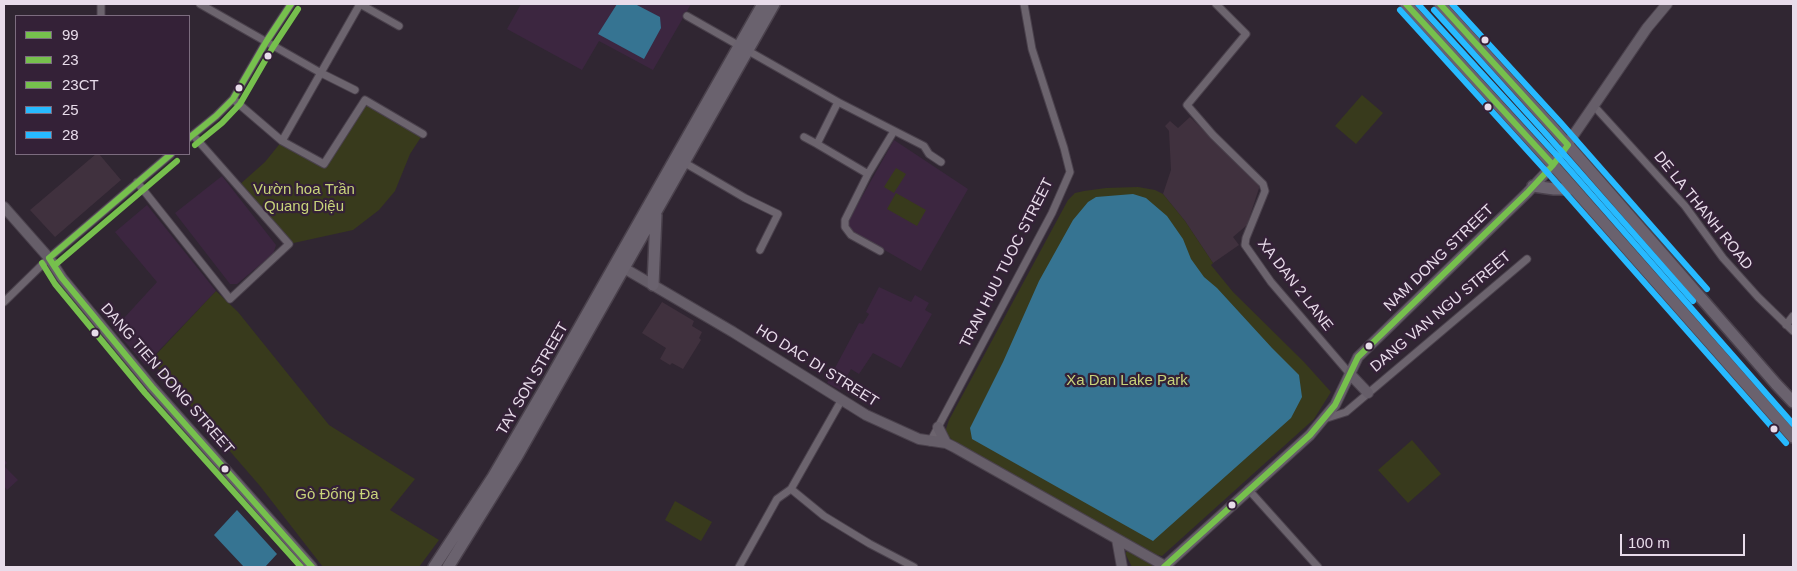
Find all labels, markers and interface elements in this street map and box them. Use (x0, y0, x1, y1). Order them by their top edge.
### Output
legend (15, 15, 190, 155)
text: 99 (62, 26, 79, 43)
unlabelled marker (1480, 35, 1490, 45)
text: 23 (62, 51, 79, 68)
unlabelled marker (263, 51, 273, 61)
text: 23CT (62, 76, 99, 93)
unlabelled marker (234, 83, 244, 93)
text: 25 (62, 101, 79, 118)
unlabelled marker (1483, 102, 1493, 112)
text: 28 (62, 126, 79, 143)
street label: DE LA THANH ROAD (1650, 148, 1756, 274)
street label: TRAN HUU TUOC STREET (956, 175, 1058, 351)
park label: Vườn hoa Trần Quang Diệu (253, 181, 355, 216)
street label: NAM DONG STREET (1380, 201, 1498, 315)
street label: XA DAN 2 LANE (1254, 235, 1336, 335)
street label: DANG VAN NGU STREET (1367, 248, 1515, 376)
street label: DANG TIEN DONG STREET (97, 300, 237, 458)
street label: TAY SON STREET (493, 320, 573, 438)
street label: HO DAC DI STREET (753, 321, 881, 411)
unlabelled marker (90, 328, 100, 338)
unlabelled marker (1364, 341, 1374, 351)
park label: Xa Dan Lake Park (1066, 372, 1188, 390)
unlabelled marker (1769, 424, 1779, 434)
unlabelled marker (220, 464, 230, 474)
park label: Gò Đống Đa (295, 486, 379, 504)
unlabelled marker (1227, 500, 1237, 510)
scale bar (1622, 524, 1747, 556)
text: 100 m (1628, 534, 1670, 551)

